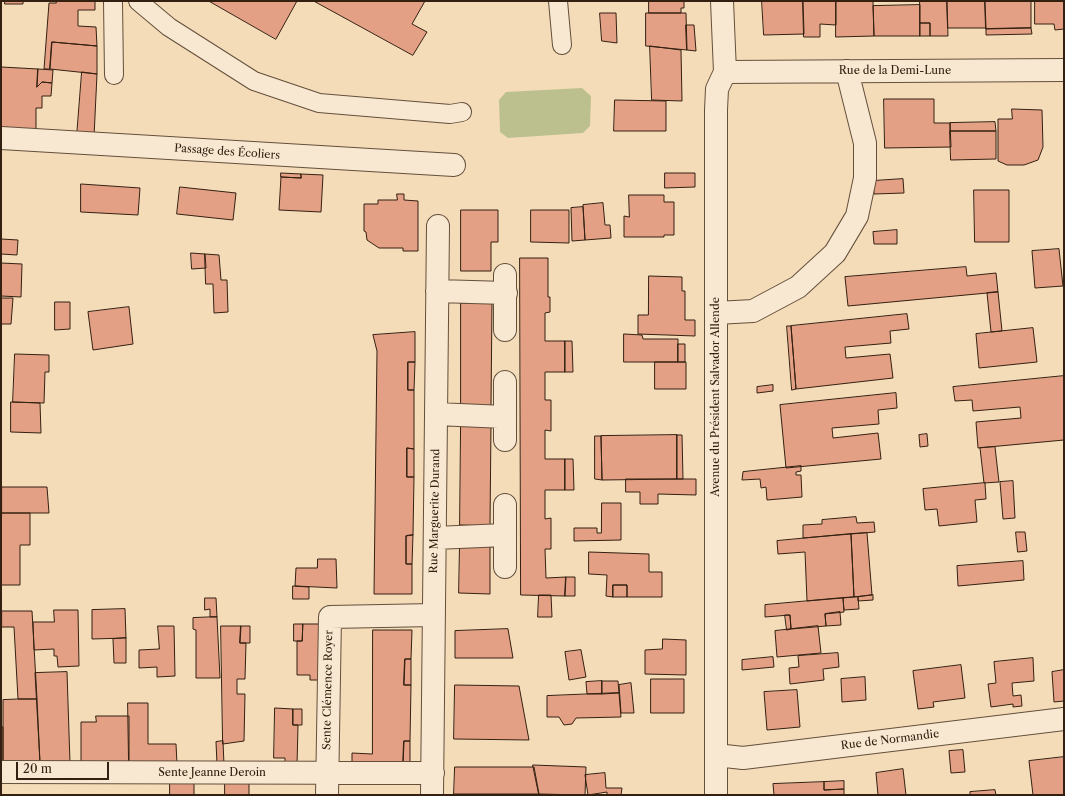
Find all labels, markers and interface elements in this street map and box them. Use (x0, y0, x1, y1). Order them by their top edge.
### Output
street label: Rue de la Demi-Lune (839, 64, 951, 78)
street label: Passage des Écoliers (174, 142, 280, 162)
street label: Avenue du Président Salvador Allende (709, 297, 723, 497)
street label: Rue Marguerite Durand (427, 449, 443, 573)
street label: Sente Clémence Royer (320, 630, 336, 750)
street label: Rue de Normandie (840, 727, 940, 753)
scale bar (18, 754, 111, 780)
text: 20 m (23, 761, 52, 776)
street label: Sente Jeanne Deroin (158, 766, 266, 780)

